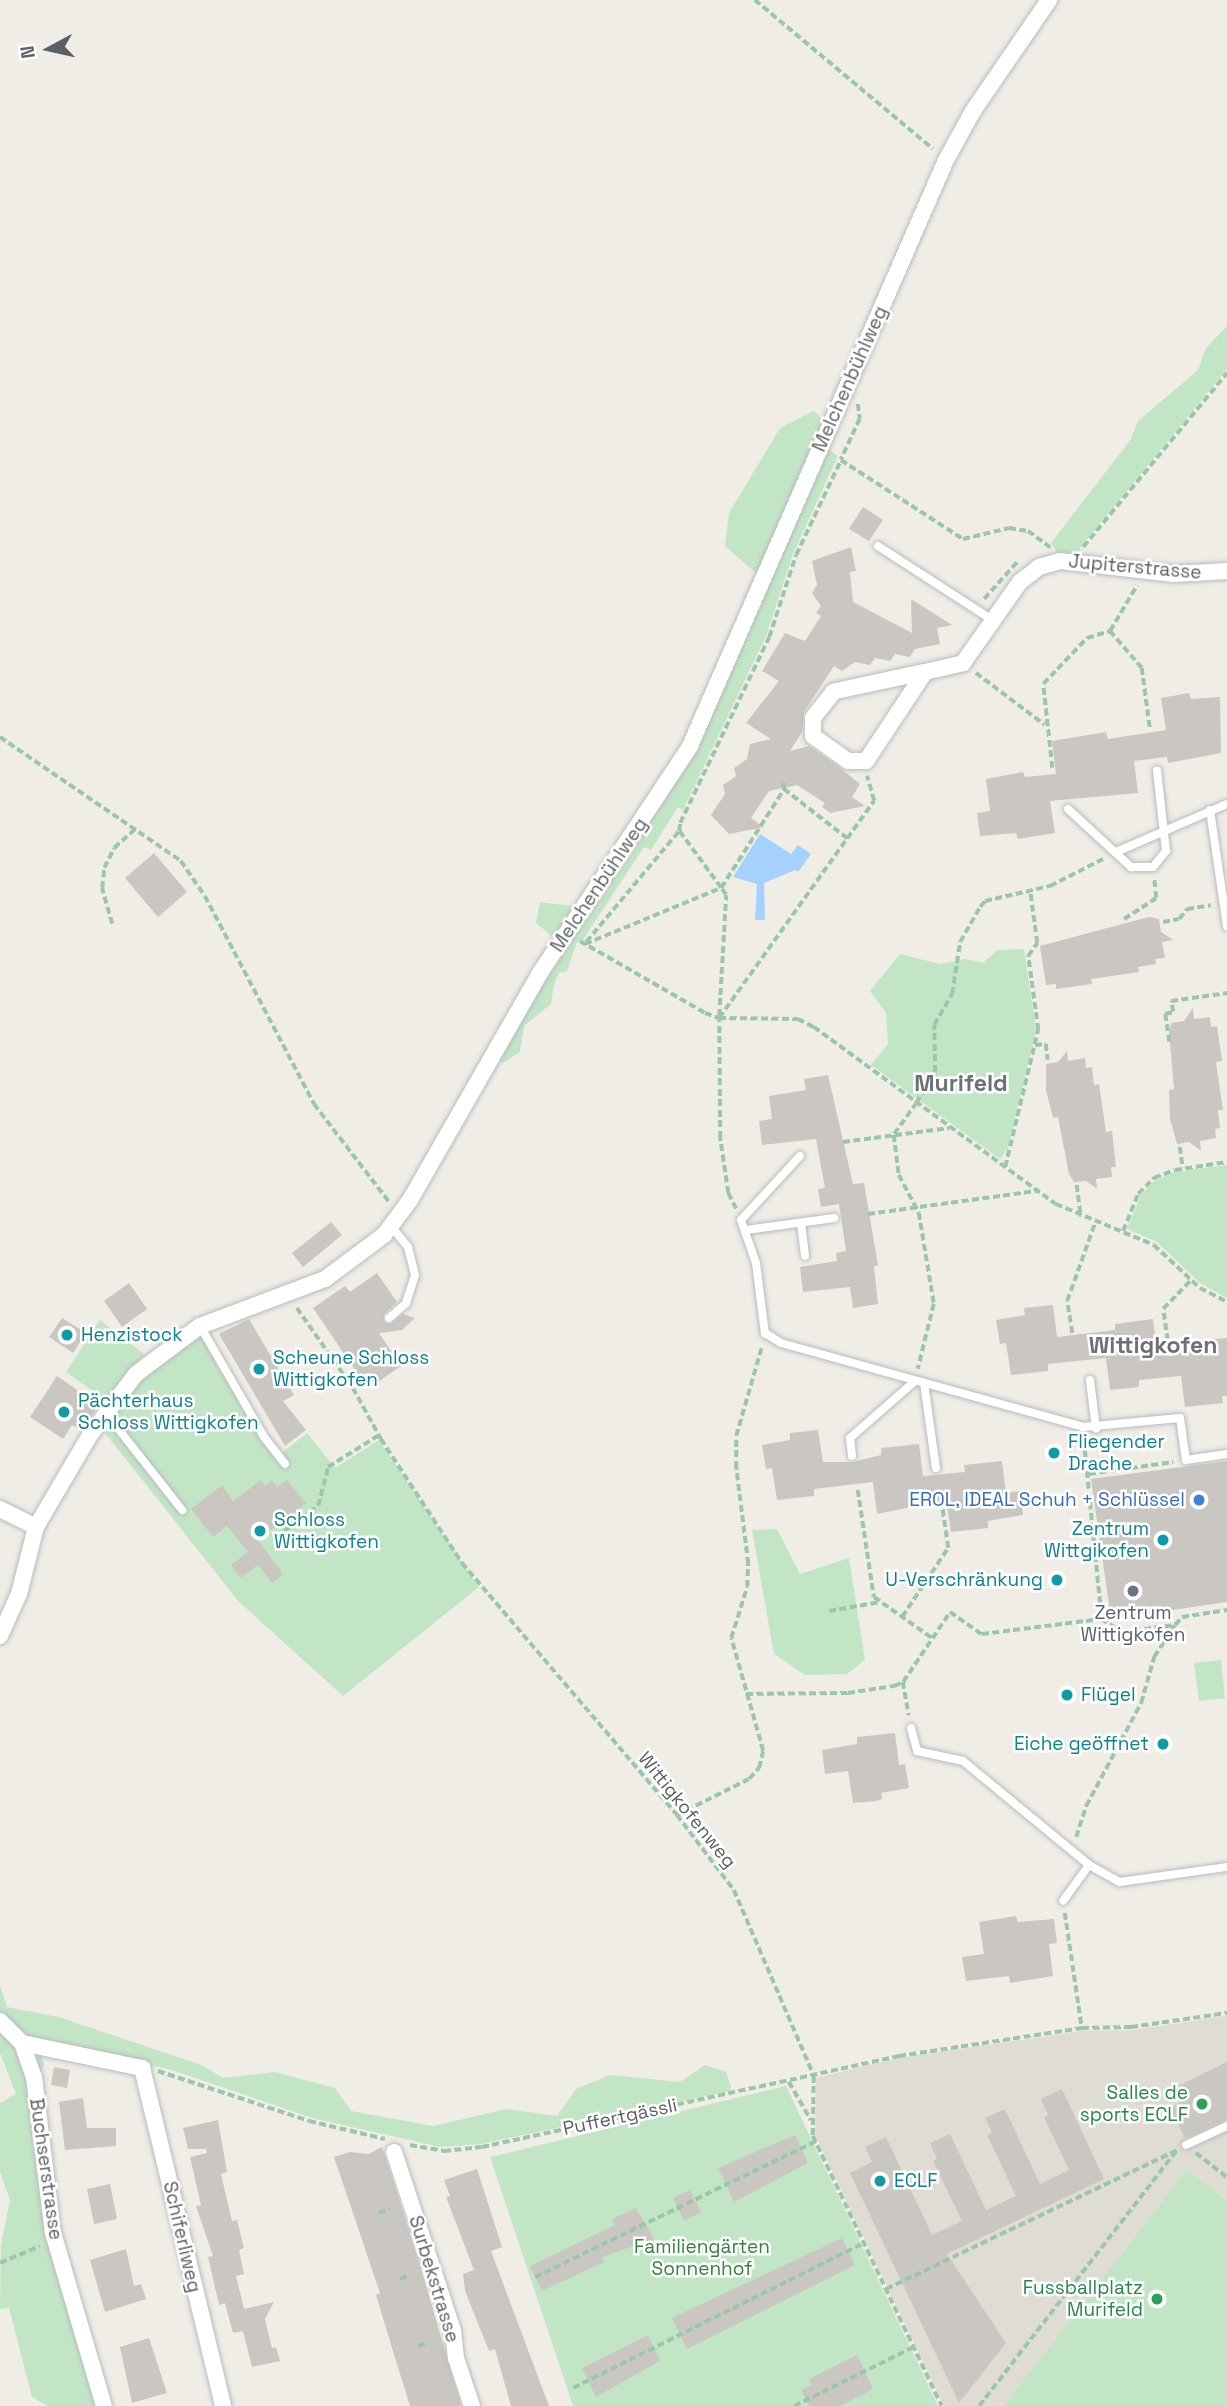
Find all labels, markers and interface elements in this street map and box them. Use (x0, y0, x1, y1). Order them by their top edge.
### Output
north arrow (14, 14, 84, 84)
text: N (14, 44, 41, 60)
street label: Melchenbühlweg (808, 303, 892, 455)
street label: Jupiterstrasse (1068, 550, 1202, 584)
street label: Melchenbühlweg (546, 814, 652, 956)
district label: Murifeld (914, 1069, 1008, 1097)
place label: Henzistock (81, 1324, 182, 1346)
marker: Henzistock (59, 1327, 75, 1343)
district label: Wittigkofen (1089, 1331, 1217, 1359)
place label: Scheune Schloss Wittigkofen (273, 1347, 429, 1391)
marker: Scheune Schloss Wittigkofen (251, 1361, 267, 1377)
place label: Pächterhaus Schloss Wittigkofen (78, 1390, 259, 1434)
marker: Pächterhaus Schloss Wittigkofen (56, 1404, 72, 1420)
place label: Fliegender Drache (1068, 1431, 1165, 1475)
marker: Fliegender Drache (1046, 1445, 1062, 1461)
place label: EROL, IDEAL Schuh + Schlüssel (908, 1489, 1185, 1511)
marker: EROL, IDEAL Schuh + Schlüssel (1191, 1492, 1207, 1508)
place label: Schloss Wittigkofen (274, 1509, 379, 1553)
place label: Zentrum Wittgikofen (1044, 1518, 1149, 1562)
marker: Schloss Wittigkofen (252, 1523, 268, 1539)
marker: Zentrum Wittgikofen (1155, 1532, 1171, 1548)
place label: U-Verschränkung (885, 1569, 1043, 1591)
marker: U-Verschränkung (1049, 1572, 1065, 1588)
marker: Zentrum Wittigkofen (1125, 1583, 1141, 1599)
place label: Zentrum Wittigkofen (1081, 1602, 1185, 1646)
place label: Flügel (1081, 1684, 1136, 1706)
marker: Flügel (1059, 1687, 1075, 1703)
place label: Eiche geöffnet (1014, 1733, 1149, 1755)
marker: Eiche geöffnet (1155, 1736, 1171, 1752)
street label: Wittigkofenweg (633, 1747, 741, 1873)
place label: Salles de sports ECLF (1080, 2082, 1188, 2126)
street label: Puffertgässli (561, 2094, 679, 2140)
marker: Salles de sports ECLF (1194, 2096, 1210, 2112)
street label: Buchserstrasse (25, 2097, 67, 2241)
place label: ECLF (894, 2170, 938, 2192)
marker: ECLF (872, 2173, 888, 2189)
street label: Schiferliweg (158, 2179, 206, 2295)
street label: Surbekstrasse (404, 2213, 464, 2345)
park label: Familiengärten Sonnenhof (634, 2236, 770, 2280)
place label: Fussballplatz Murifeld (1023, 2277, 1143, 2321)
marker: Fussballplatz Murifeld (1149, 2291, 1165, 2307)

